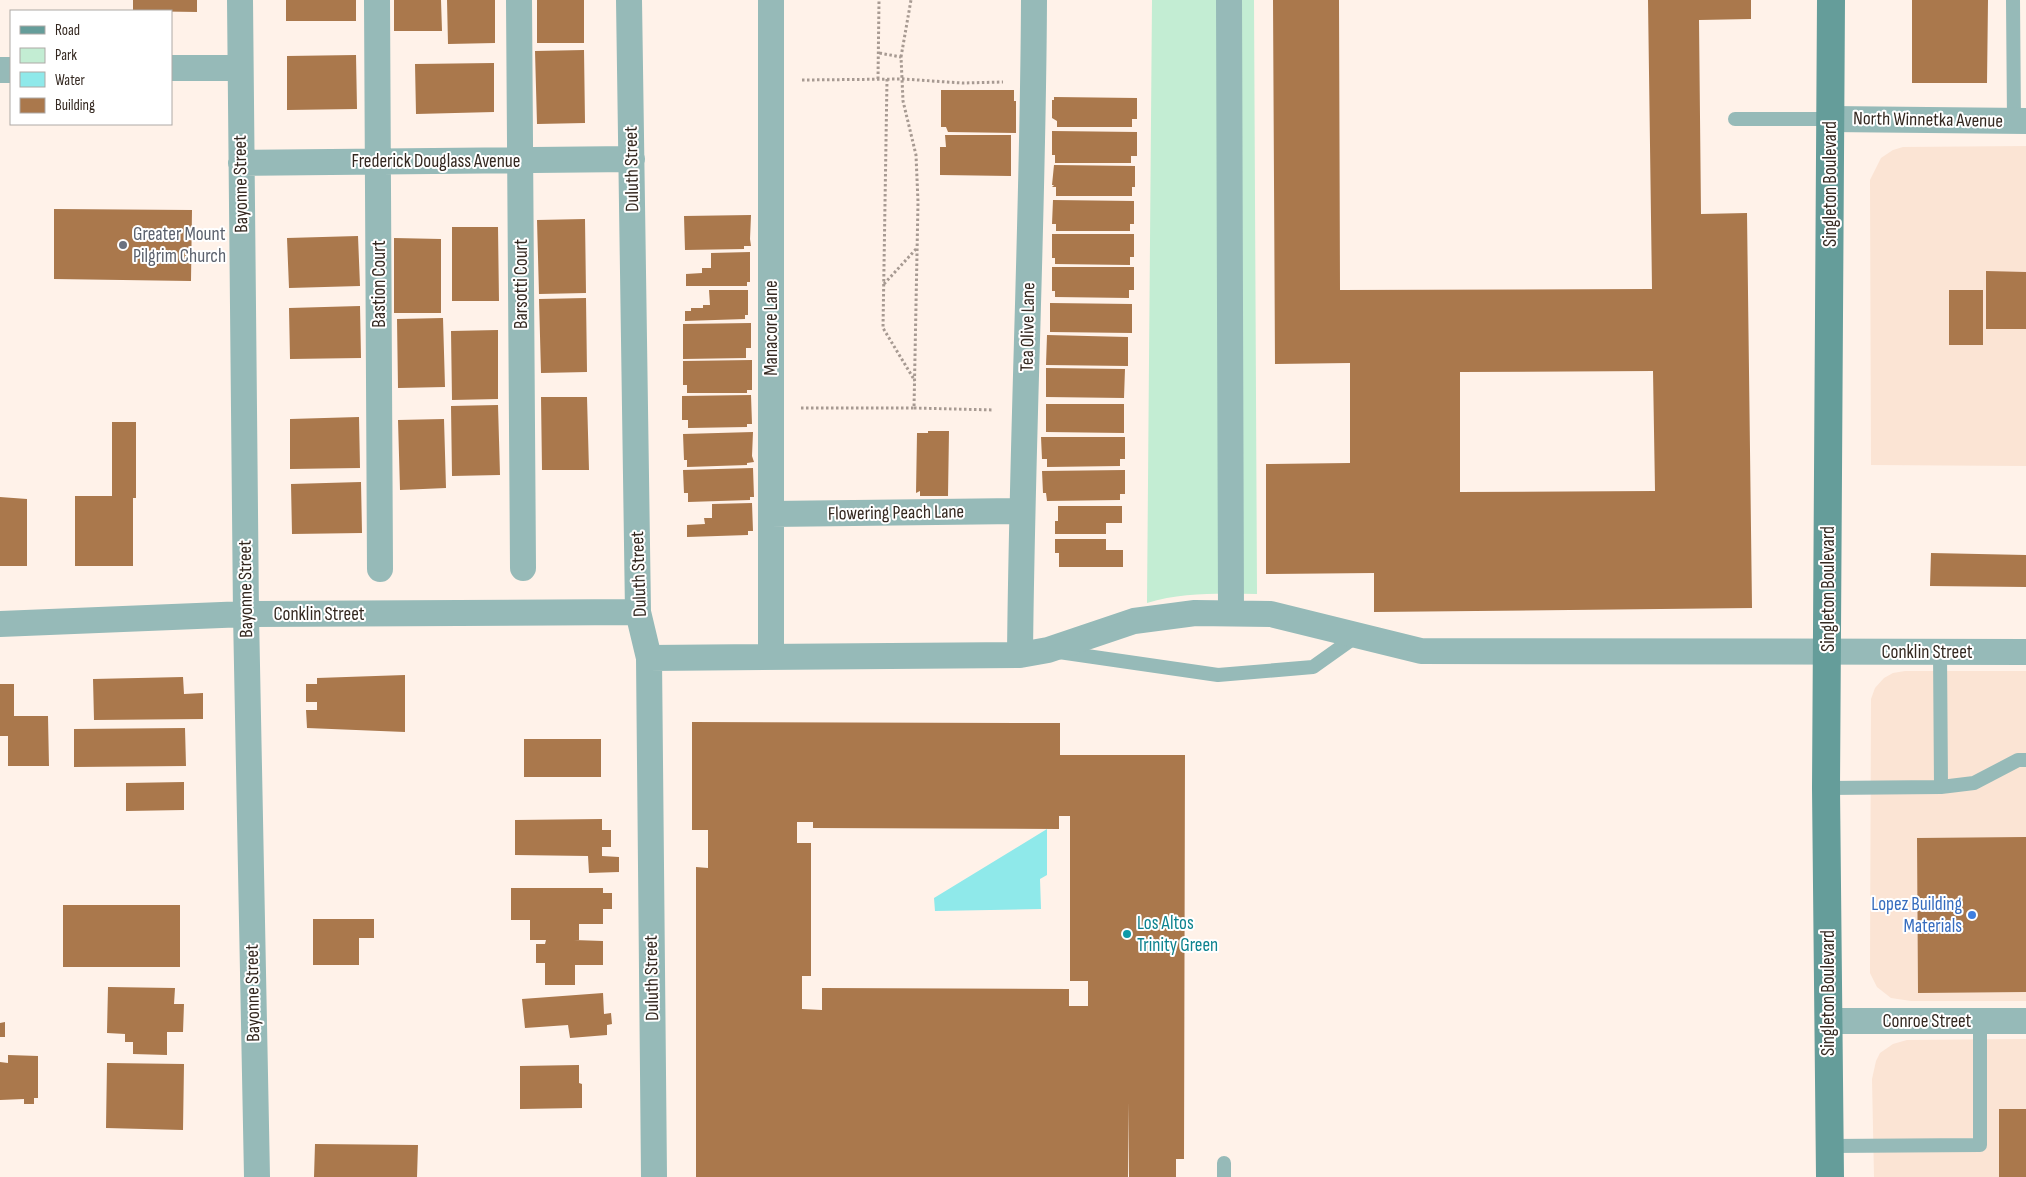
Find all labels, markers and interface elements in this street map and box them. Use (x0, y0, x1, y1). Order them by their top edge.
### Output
legend (10, 10, 172, 125)
text: Road (55, 21, 80, 40)
text: Park (55, 46, 77, 65)
text: Water (55, 71, 86, 90)
text: Building (55, 96, 95, 115)
street label: North Winnetka Avenue (1853, 107, 2003, 133)
street label: Singleton Boulevard (1819, 121, 1842, 247)
street label: Duluth Street (620, 126, 644, 212)
street label: Bayonne Street (229, 135, 253, 233)
street label: Frederick Douglass Avenue (352, 150, 520, 173)
place label: Greater Mount Pilgrim Church (133, 223, 226, 268)
marker: Greater Mount Pilgrim Church (117, 239, 129, 251)
street label: Barsotti Court (510, 239, 533, 329)
street label: Bastion Court (368, 240, 391, 328)
street label: Manacore Lane (760, 280, 783, 376)
street label: Tea Olive Lane (1016, 282, 1040, 372)
street label: Flowering Peach Lane (828, 500, 964, 526)
street label: Singleton Boulevard (1817, 526, 1840, 652)
street label: Duluth Street (626, 531, 652, 617)
street label: Bayonne Street (234, 540, 258, 638)
street label: Conklin Street (273, 603, 365, 626)
street label: Conklin Street (1881, 641, 1973, 664)
place label: Lopez Building Materials (1871, 893, 1962, 938)
marker: Lopez Building Materials (1966, 909, 1978, 921)
place label: Los Altos Trinity Green (1137, 912, 1218, 957)
marker: Los Altos Trinity Green (1121, 928, 1133, 940)
street label: Singleton Boulevard (1817, 930, 1840, 1056)
street label: Duluth Street (640, 935, 664, 1021)
street label: Bayonne Street (241, 944, 265, 1042)
street label: Conroe Street (1883, 1010, 1972, 1033)

